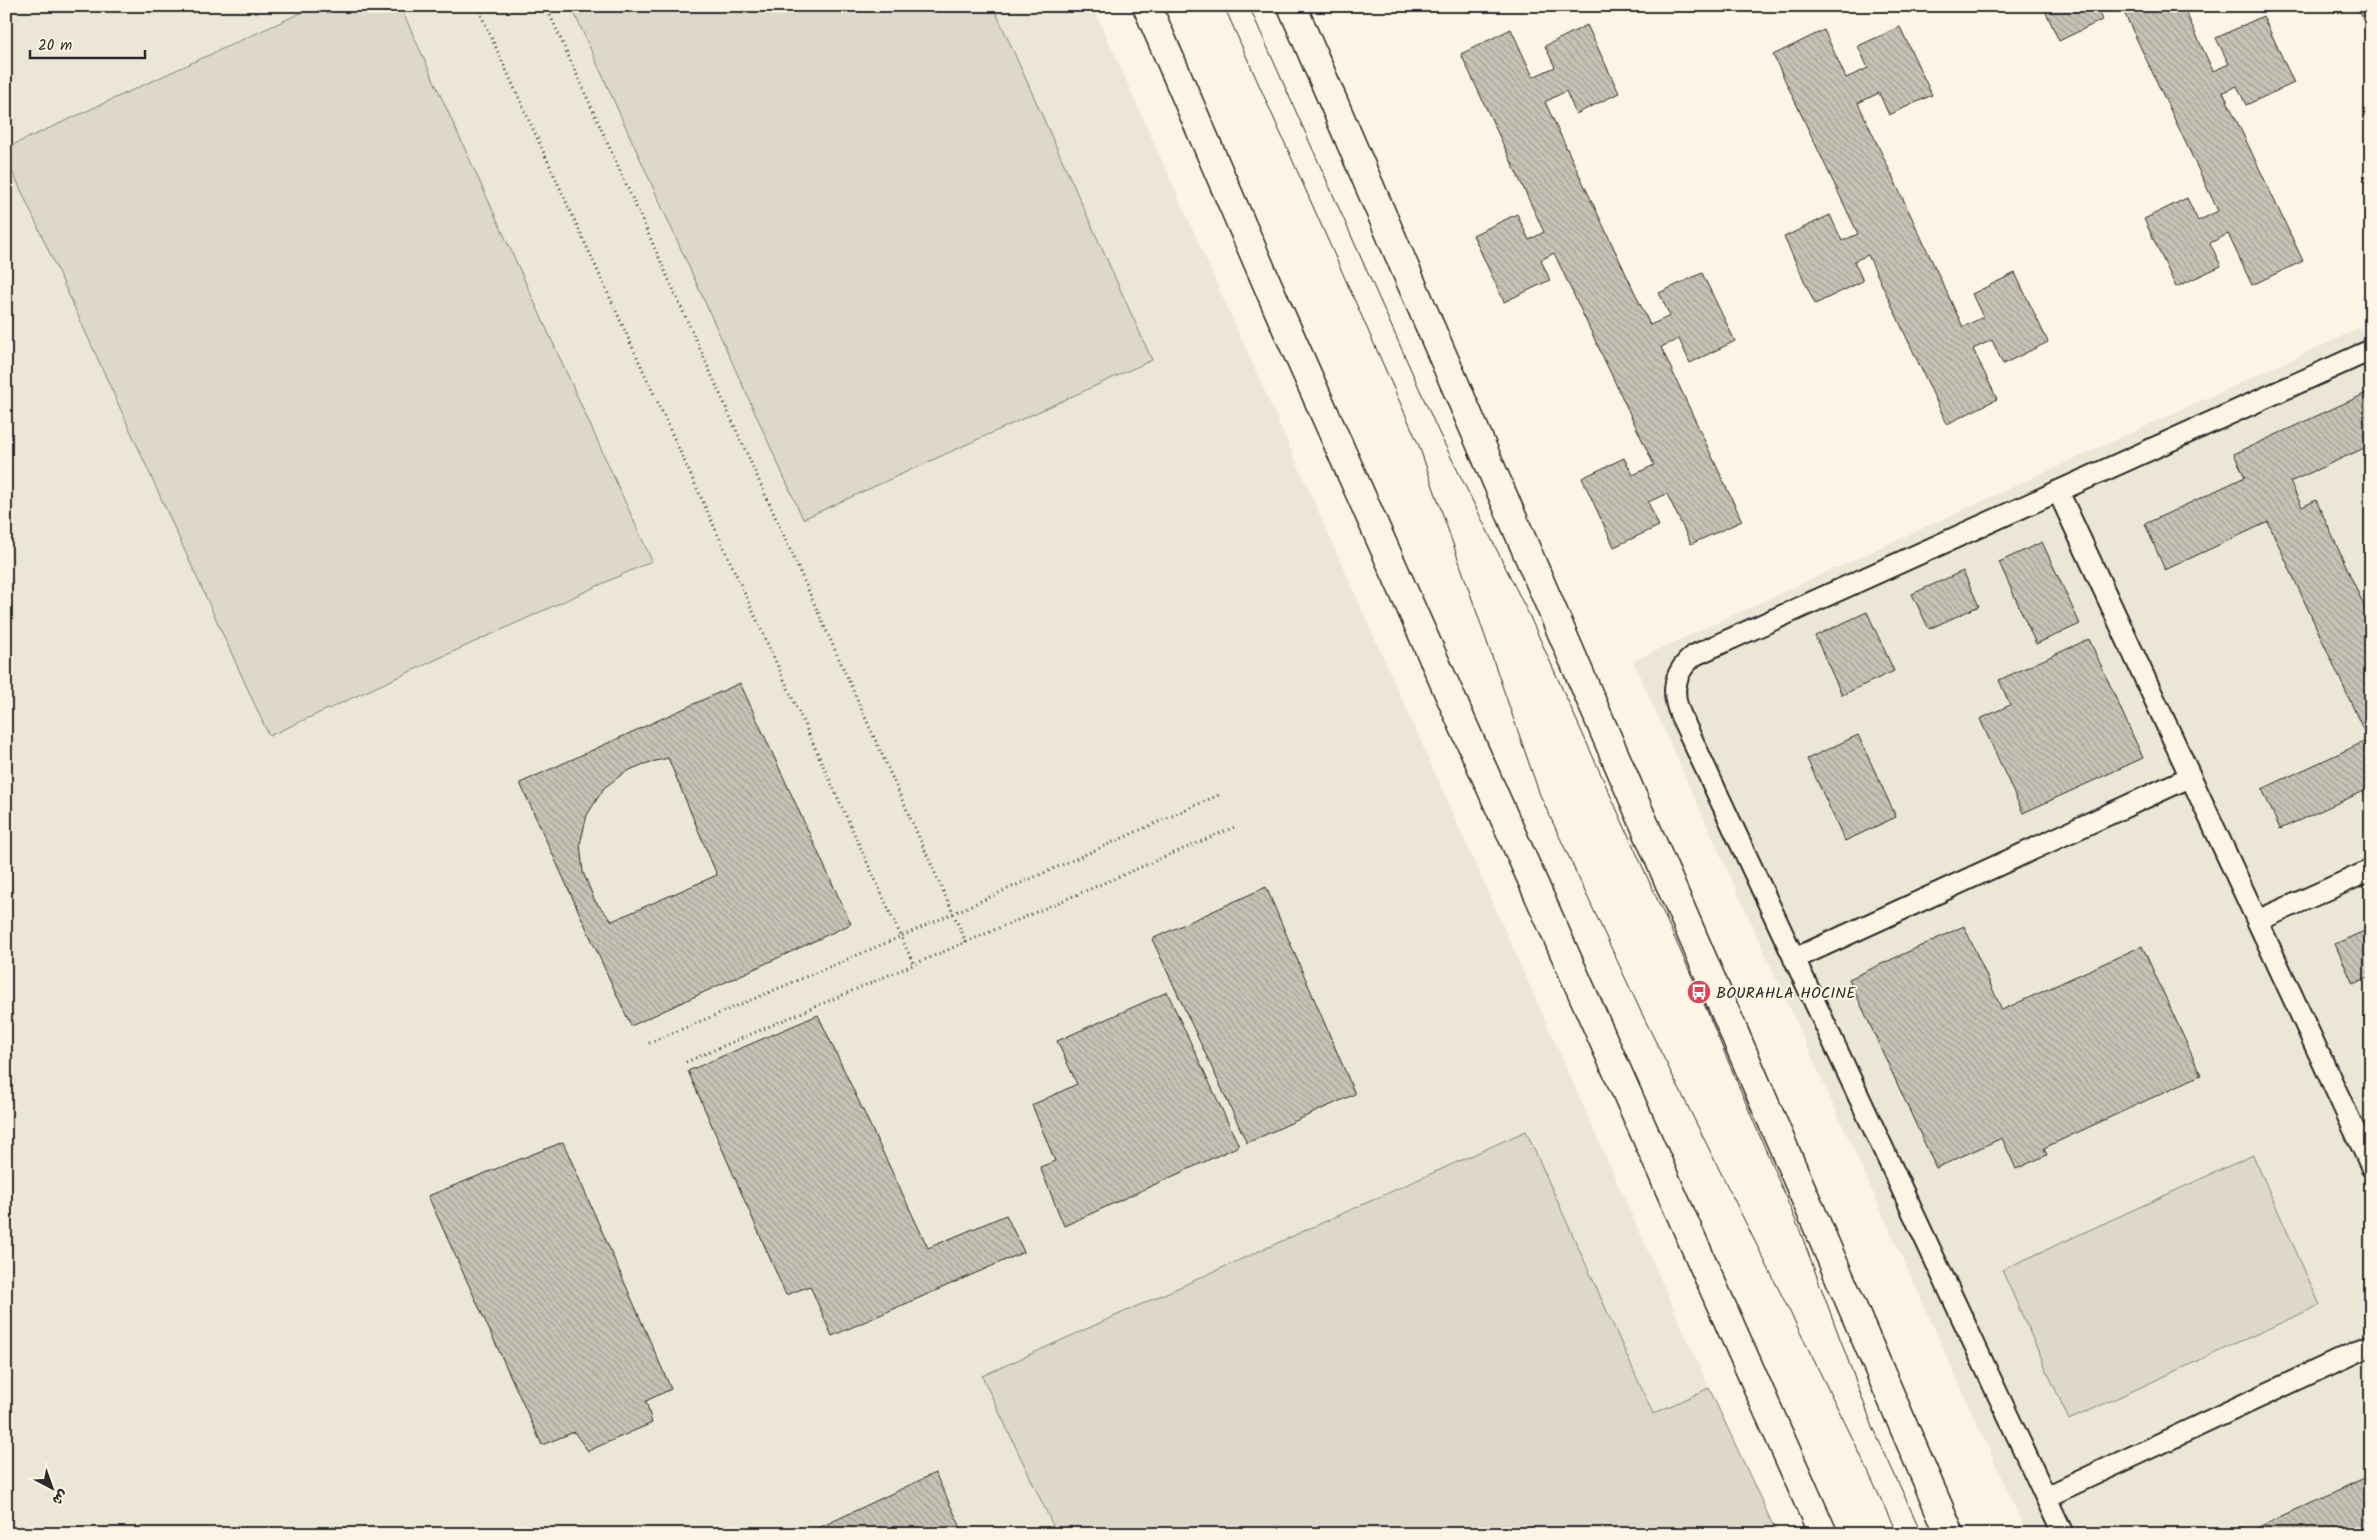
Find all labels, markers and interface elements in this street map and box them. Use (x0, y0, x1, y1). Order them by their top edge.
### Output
scale bar (30, 28, 145, 60)
text: 20 m (38, 34, 72, 58)
bus stop icon: BOURAHLA HOCINE (1686, 979, 1712, 1005)
place label: BOURAHLA HOCINE (1716, 981, 1856, 1006)
north arrow (28, 1462, 78, 1512)
text: ش (47, 1484, 73, 1510)

